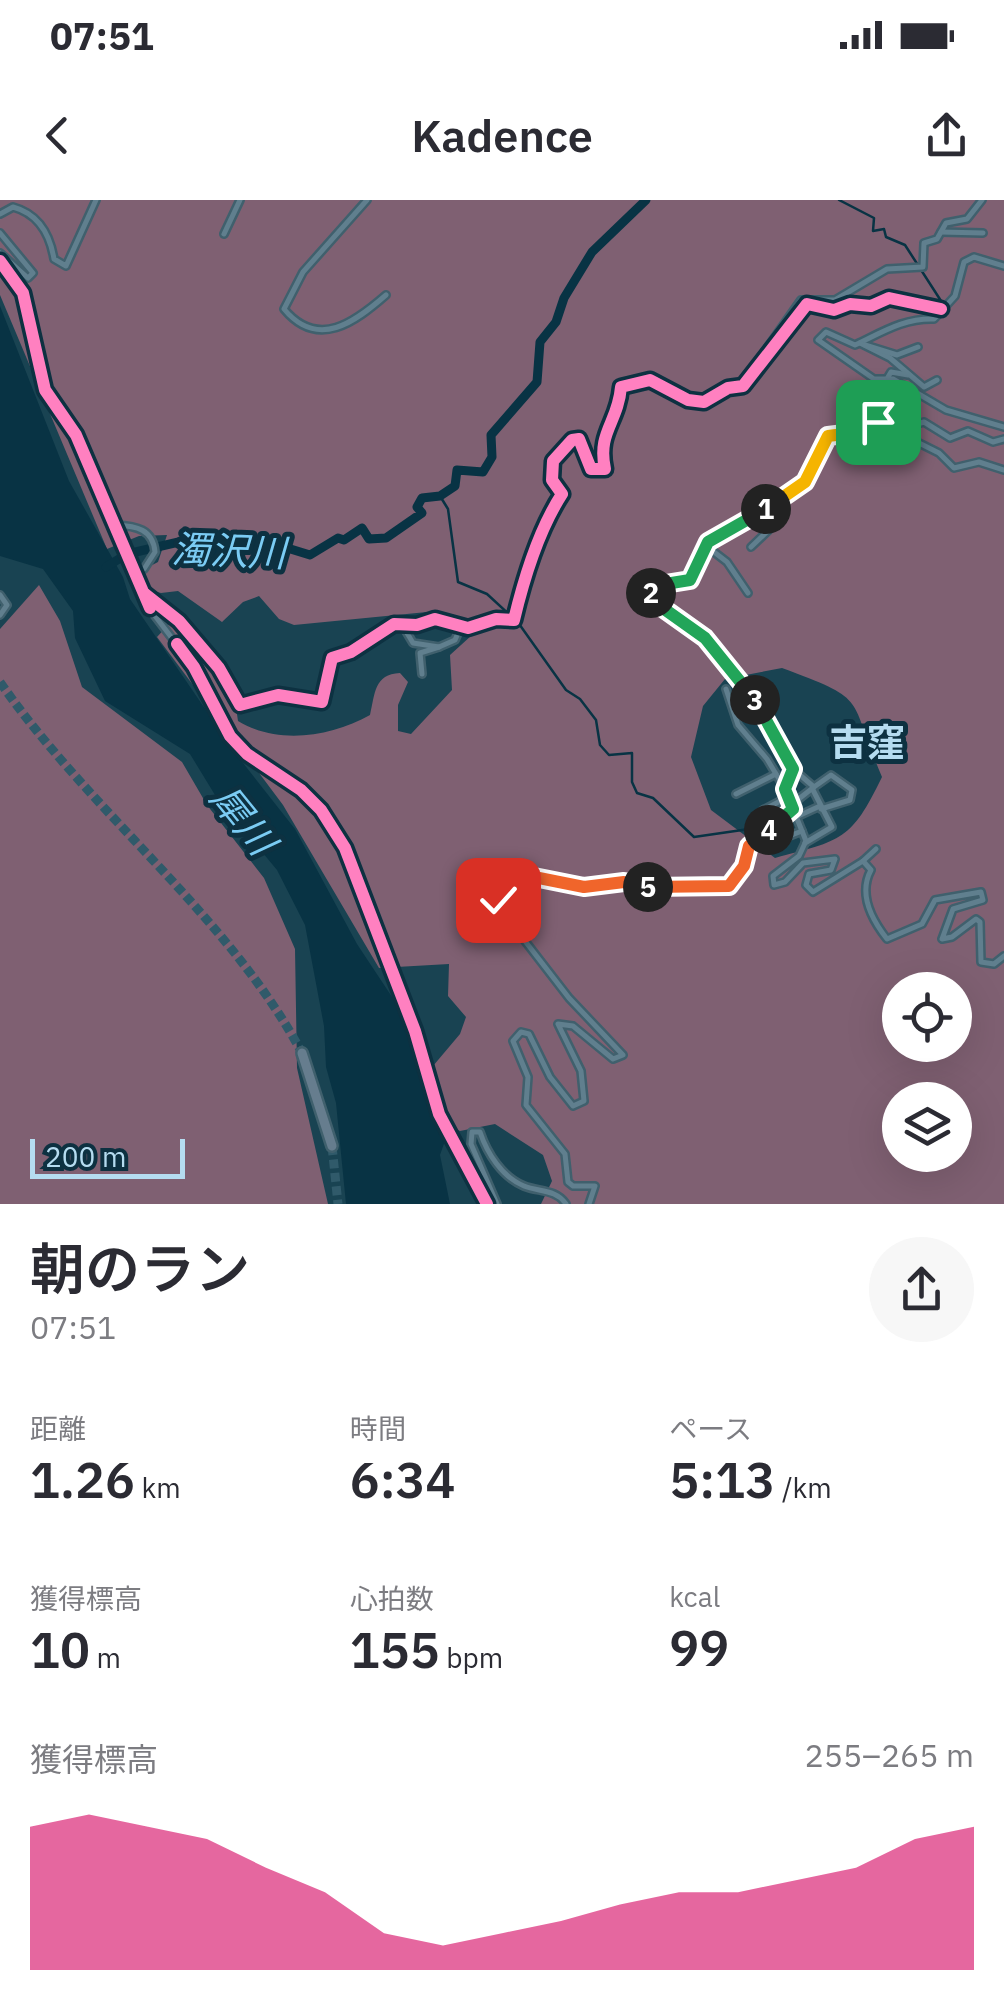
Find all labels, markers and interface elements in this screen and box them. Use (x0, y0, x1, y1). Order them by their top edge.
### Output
text: 07:51 (50, 11, 154, 60)
text: Kadence (411, 106, 593, 164)
icon: back (30, 108, 85, 163)
icon: share (919, 108, 974, 163)
pin (836, 380, 921, 465)
icon: arrive (851, 395, 906, 450)
pin: 1 (741, 484, 791, 534)
text: 1 (758, 490, 774, 527)
water label: 濁沢川 (171, 524, 291, 577)
pin: 2 (626, 568, 676, 618)
text: 2 (643, 574, 659, 611)
pin: 3 (730, 675, 780, 725)
text: 3 (747, 681, 763, 718)
district label: 吉窪 (829, 717, 905, 766)
water label: 犀川 (201, 774, 289, 867)
pin: 4 (744, 805, 794, 855)
text: 4 (761, 811, 777, 848)
pin (456, 858, 541, 943)
pin: 5 (623, 862, 673, 912)
text: 5 (640, 868, 656, 905)
icon: check (471, 873, 526, 928)
map controls (882, 972, 972, 1172)
button: locate (882, 972, 972, 1062)
button: layers (882, 1082, 972, 1172)
scale bar (30, 1134, 185, 1178)
text: 200 m (45, 1138, 126, 1175)
text: 朝のラン (30, 1233, 250, 1304)
button: share (869, 1237, 974, 1342)
text: 07:51 (30, 1306, 116, 1348)
text: 距離 (30, 1410, 86, 1447)
text: 時間 (350, 1410, 406, 1447)
text: ペース (669, 1410, 752, 1447)
text: 1.26 (30, 1447, 135, 1512)
text: 6:34 (350, 1447, 456, 1512)
text: 5:13 (669, 1447, 775, 1512)
text: km (135, 1469, 181, 1506)
text: /km (775, 1469, 832, 1506)
text: kcal (669, 1578, 720, 1615)
text: 獲得標高 (30, 1580, 142, 1617)
text: 心拍数 (350, 1580, 434, 1617)
text: 99 (669, 1615, 729, 1680)
text: 10 (30, 1617, 90, 1682)
text: 155 (350, 1617, 440, 1682)
text: m (90, 1639, 121, 1676)
text: bpm (440, 1639, 503, 1676)
text: 255–265 m (804, 1734, 974, 1776)
text: 獲得標高 (30, 1738, 158, 1780)

